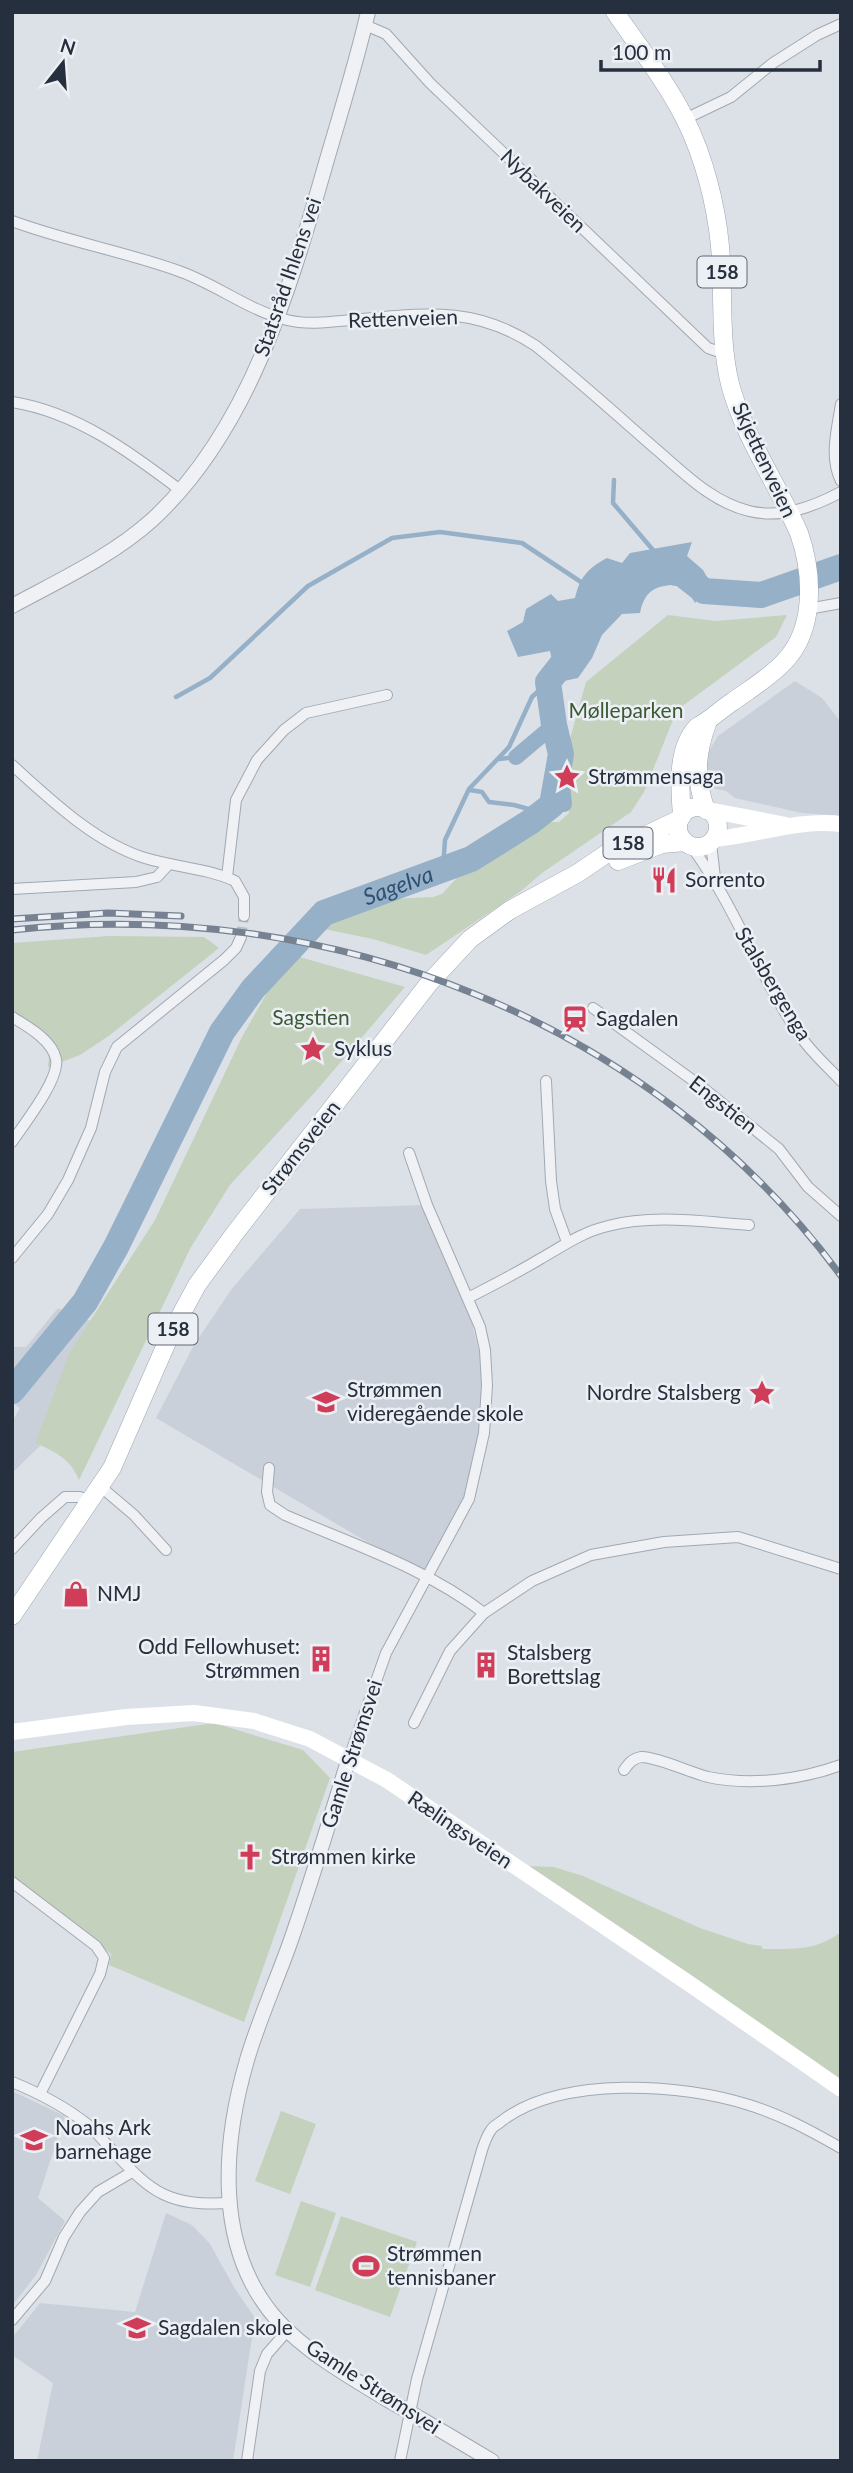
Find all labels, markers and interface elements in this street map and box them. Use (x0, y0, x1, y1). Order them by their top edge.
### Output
north arrow (28, 28, 98, 98)
scale bar (601, 28, 820, 72)
text: N (58, 33, 78, 59)
text: 100 m (612, 39, 671, 64)
street label: Nybakveien (496, 143, 592, 237)
street label: Statsråd Ihlens vei (248, 194, 325, 359)
road number: 158 (698, 256, 746, 288)
street label: Rettenveien (348, 303, 458, 332)
street label: Skjettenveien (728, 398, 803, 521)
park label: Mølleparken (569, 697, 683, 722)
place icon: Strømmensaga (552, 762, 582, 792)
place label: Strømmensaga (588, 763, 724, 788)
road number: 158 (604, 828, 652, 858)
water label: Sagelva (359, 859, 437, 911)
restaurant icon: Sorrento (649, 865, 679, 895)
place label: Sorrento (685, 866, 765, 891)
street label: Stalsbergenga (731, 922, 818, 1045)
park label: Sagstien (272, 1004, 350, 1029)
station icon: Sagdalen (560, 1004, 590, 1034)
place label: Sagdalen (596, 1005, 678, 1030)
place icon: Syklus (298, 1034, 328, 1064)
place label: Syklus (334, 1035, 392, 1060)
street label: Engstien (685, 1070, 763, 1138)
street label: Strømsveien (255, 1095, 345, 1199)
road number: 158 (148, 1314, 198, 1344)
place label: Strømmen videregående skole (347, 1376, 524, 1425)
place icon: Nordre Stalsberg (747, 1378, 777, 1408)
place label: Nordre Stalsberg (587, 1379, 741, 1404)
school or university icon: Strømmen videregående skole (311, 1387, 341, 1417)
shop icon: NMJ (61, 1579, 91, 1609)
place label: NMJ (97, 1580, 141, 1605)
place label: Odd Fellowhuset: Strømmen (138, 1633, 300, 1682)
place label: Stalsberg Borettslag (507, 1639, 600, 1688)
building icon: Odd Fellowhuset: Strømmen (306, 1644, 336, 1674)
building icon: Stalsberg Borettslag (471, 1650, 501, 1680)
street label: Gamle Strømsvei (315, 1676, 386, 1831)
street label: Rælingsveien (404, 1785, 518, 1873)
church icon: Strømmen kirke (235, 1842, 265, 1872)
place label: Strømmen kirke (271, 1843, 416, 1868)
place label: Noahs Ark barnehage (55, 2114, 152, 2163)
school or university icon: Noahs Ark barnehage (19, 2125, 49, 2155)
place label: Strømmen tennisbaner (387, 2240, 496, 2289)
sports icon: Strømmen tennisbaner (351, 2251, 381, 2281)
school or university icon: Sagdalen skole (122, 2313, 152, 2343)
place label: Sagdalen skole (158, 2314, 293, 2339)
street label: Gamle Strømsvei (302, 2333, 446, 2438)

